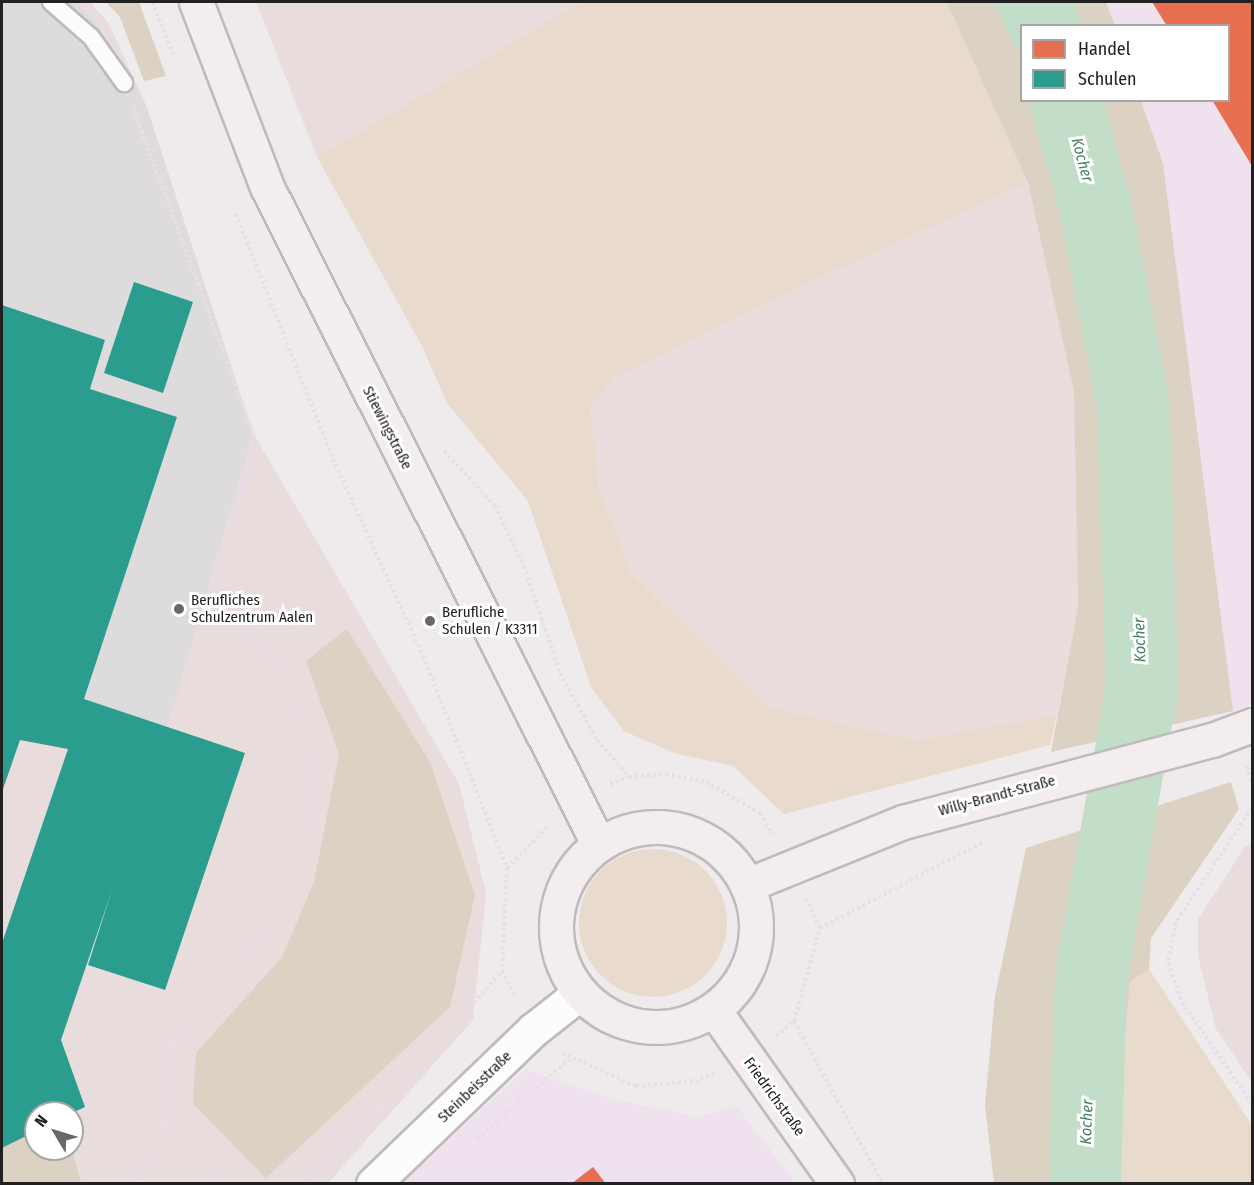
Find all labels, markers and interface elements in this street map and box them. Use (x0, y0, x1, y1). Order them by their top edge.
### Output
legend (1020, 24, 1230, 102)
text: Handel (1078, 38, 1131, 60)
text: Schulen (1078, 68, 1137, 90)
water label: Kocher (1067, 136, 1097, 184)
street label: Stiewingstraße (358, 383, 416, 473)
place label: Berufliches Schulzentrum Aalen (191, 591, 313, 626)
marker: Berufliches Schulzentrum Aalen (172, 602, 186, 616)
place label: Berufliche Schulen / K3311 (442, 603, 537, 638)
marker: Berufliche Schulen / K3311 (423, 614, 437, 628)
water label: Kocher (1130, 617, 1150, 663)
street label: Willy-Brandt-Straße (937, 772, 1057, 820)
street label: Steinbeisstraße (434, 1047, 516, 1127)
street label: Friedrichstraße (739, 1054, 809, 1140)
water label: Kocher (1077, 1099, 1097, 1145)
north arrow (24, 1101, 84, 1161)
text: N (31, 1111, 51, 1130)

